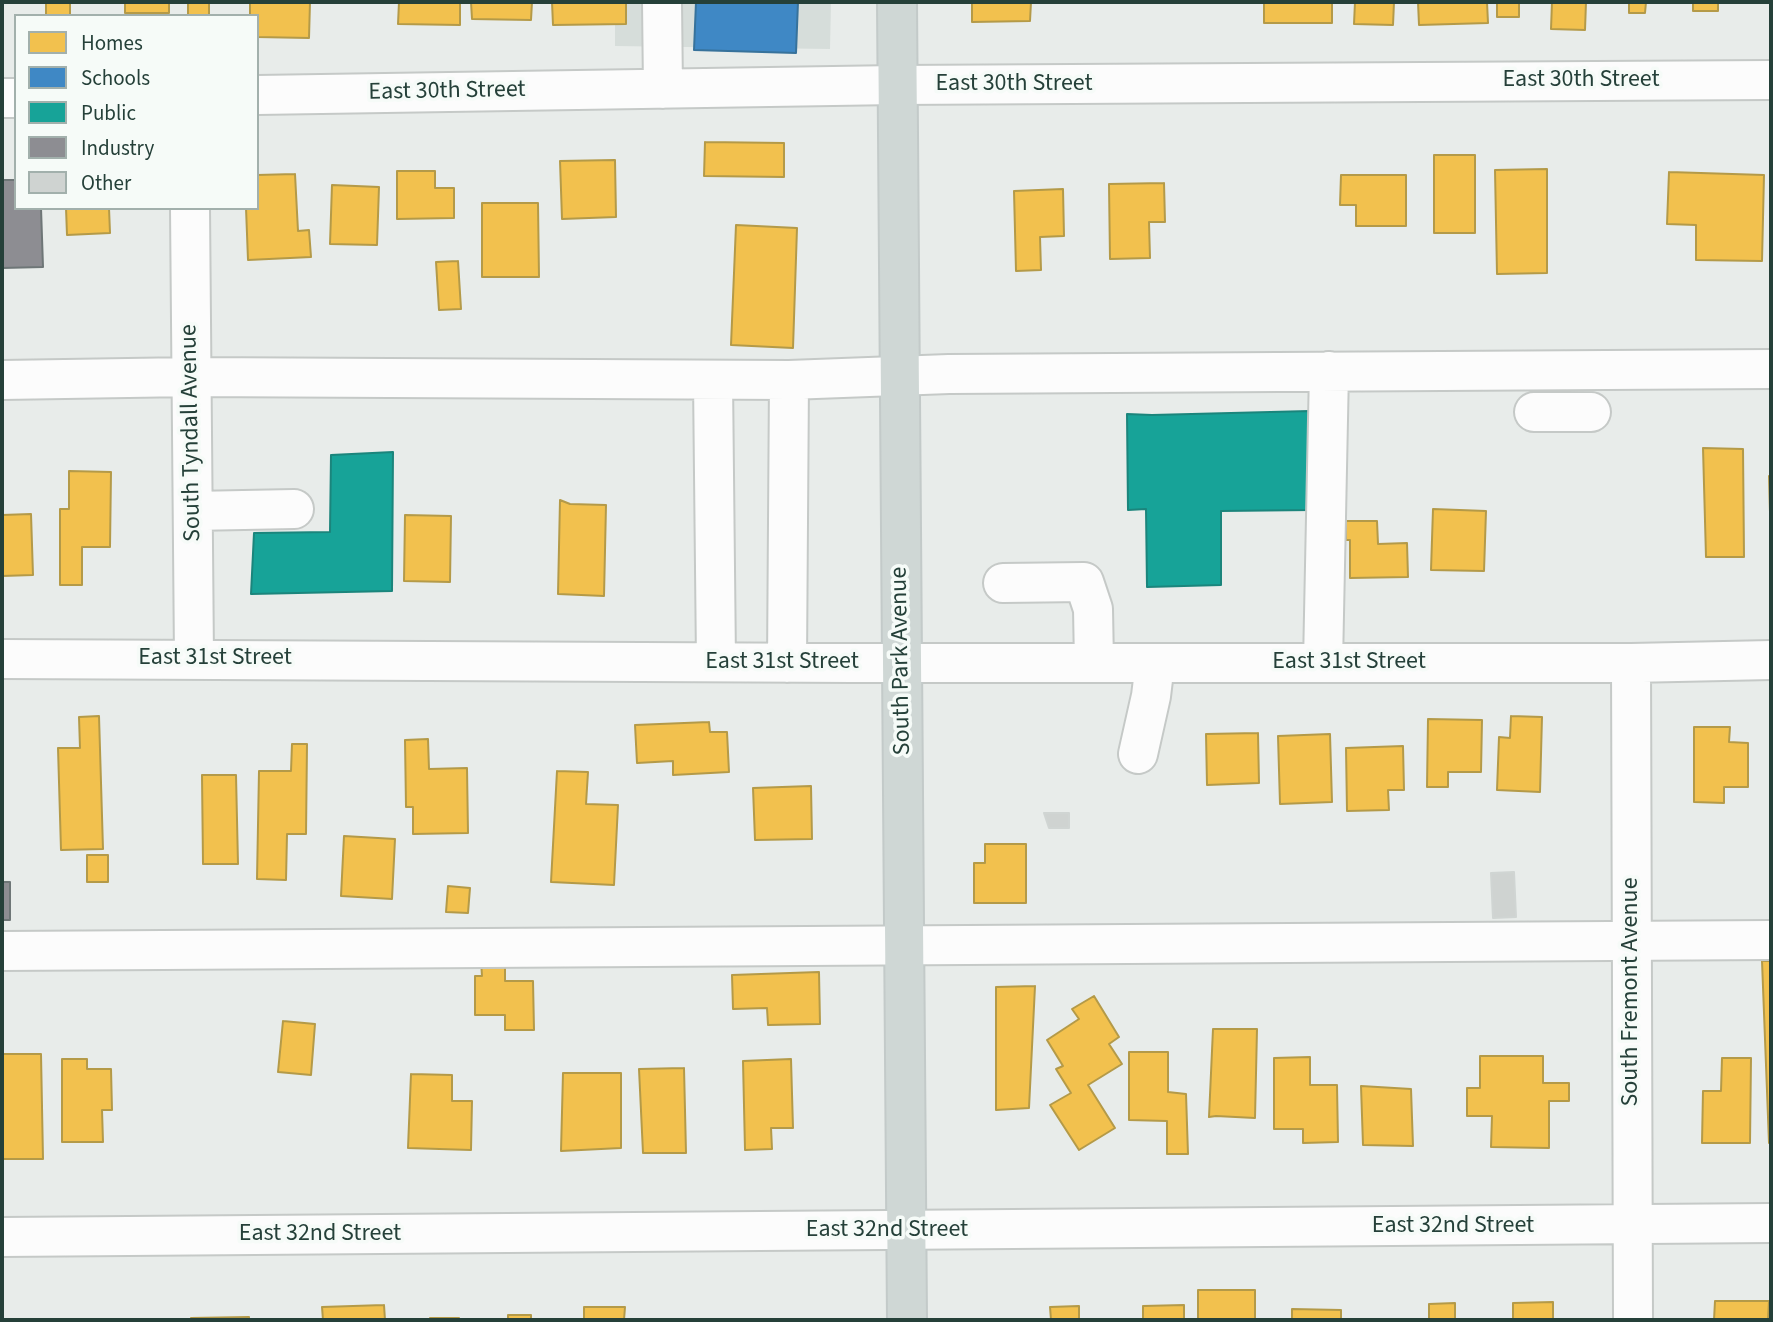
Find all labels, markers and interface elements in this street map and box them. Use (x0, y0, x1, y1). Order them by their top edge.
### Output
legend (14, 14, 259, 210)
text: Homes (81, 28, 143, 58)
text: Schools (81, 63, 150, 93)
street label: East 30th Street (1502, 67, 1660, 95)
street label: East 30th Street (935, 71, 1093, 99)
street label: East 30th Street (368, 76, 526, 108)
text: Public (81, 98, 136, 128)
text: Industry (81, 133, 154, 163)
text: Other (81, 168, 131, 198)
street label: South Tyndall Avenue (176, 324, 208, 542)
street label: South Park Avenue (886, 567, 918, 755)
street label: East 31st Street (138, 645, 292, 673)
street label: East 31st Street (705, 649, 859, 677)
street label: East 31st Street (1272, 649, 1426, 677)
street label: South Fremont Avenue (1618, 877, 1646, 1107)
street label: East 32nd Street (1372, 1213, 1534, 1241)
street label: East 32nd Street (806, 1217, 968, 1245)
street label: East 32nd Street (239, 1221, 401, 1249)

